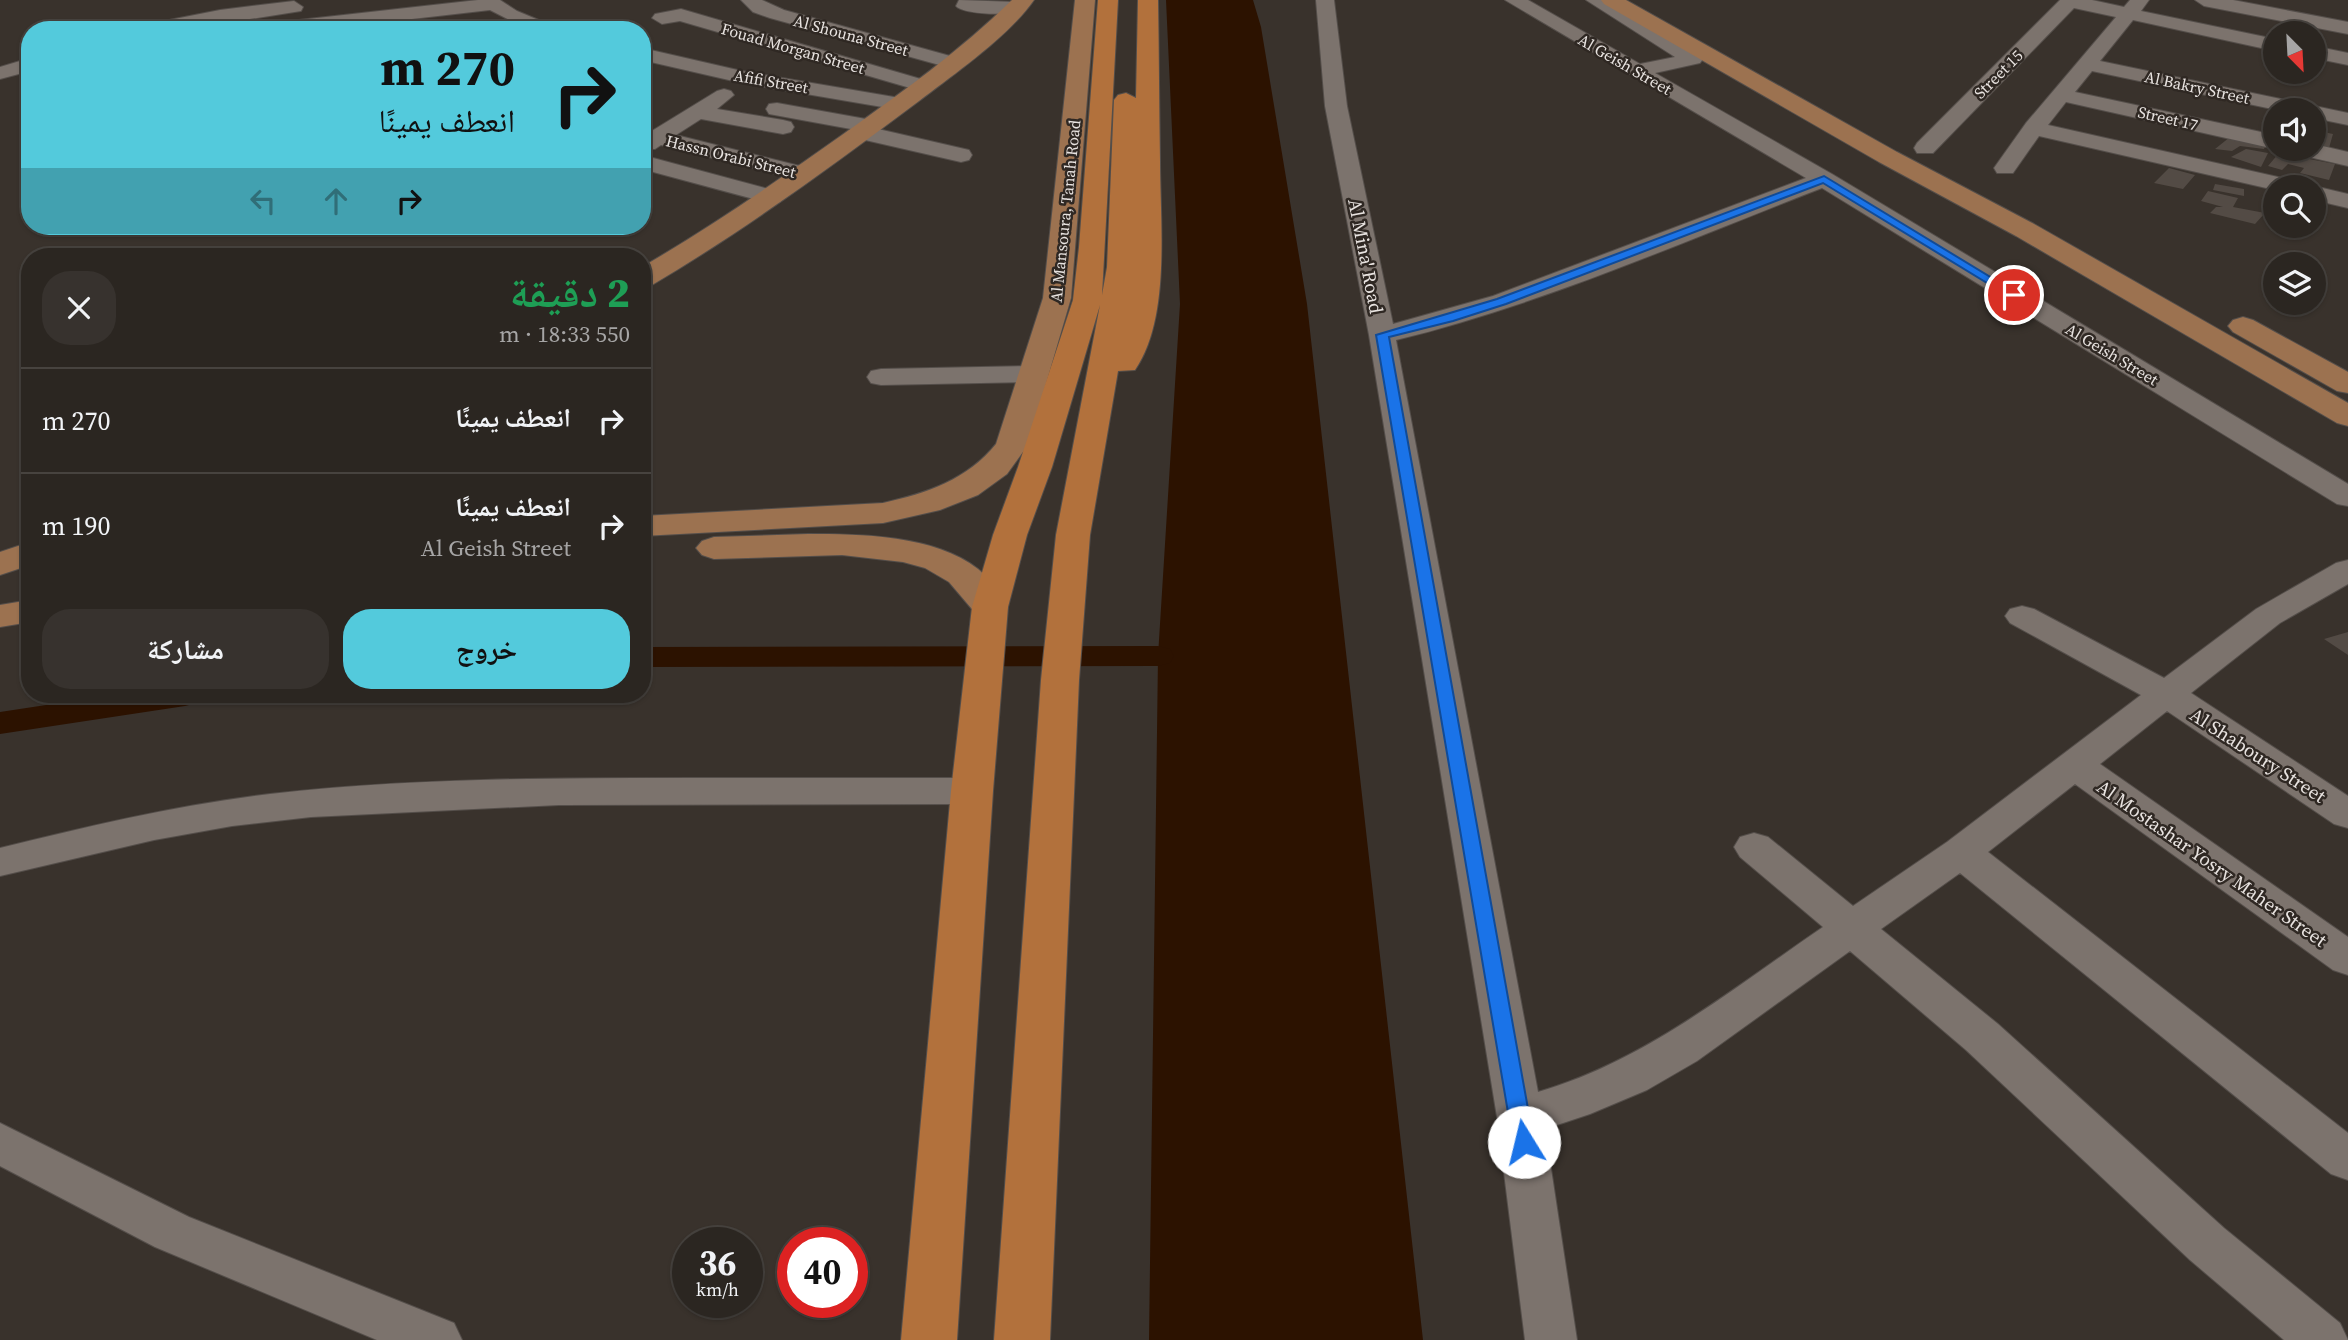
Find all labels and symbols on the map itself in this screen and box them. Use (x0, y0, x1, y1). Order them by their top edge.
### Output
street label: Al Shouna Street (791, 9, 911, 61)
street label: Fouad Morgan Street (719, 17, 868, 79)
north arrow (2263, 21, 2326, 84)
street label: Al Geish Street (1574, 28, 1676, 100)
street label: Street 15 (1969, 45, 2027, 103)
street label: Afifi Street (732, 64, 811, 98)
street label: Al Bakry Street (2143, 65, 2252, 109)
street label: Street 17 (2136, 100, 2200, 136)
street label: Al Mansoura, Tanah Road (1044, 119, 1086, 303)
street label: Hassn Orabi Street (664, 129, 799, 183)
street label: Al Mina' Road (1342, 196, 1390, 316)
pin (1984, 265, 2044, 325)
street label: Al Geish Street (2062, 318, 2163, 391)
street label: Al Shaboury Street (2185, 701, 2332, 809)
street label: Al Mostashar Yosry Maher Street (2092, 773, 2333, 953)
position arrow (1487, 1105, 1561, 1179)
speed limit sign: 40 (777, 1227, 868, 1318)

